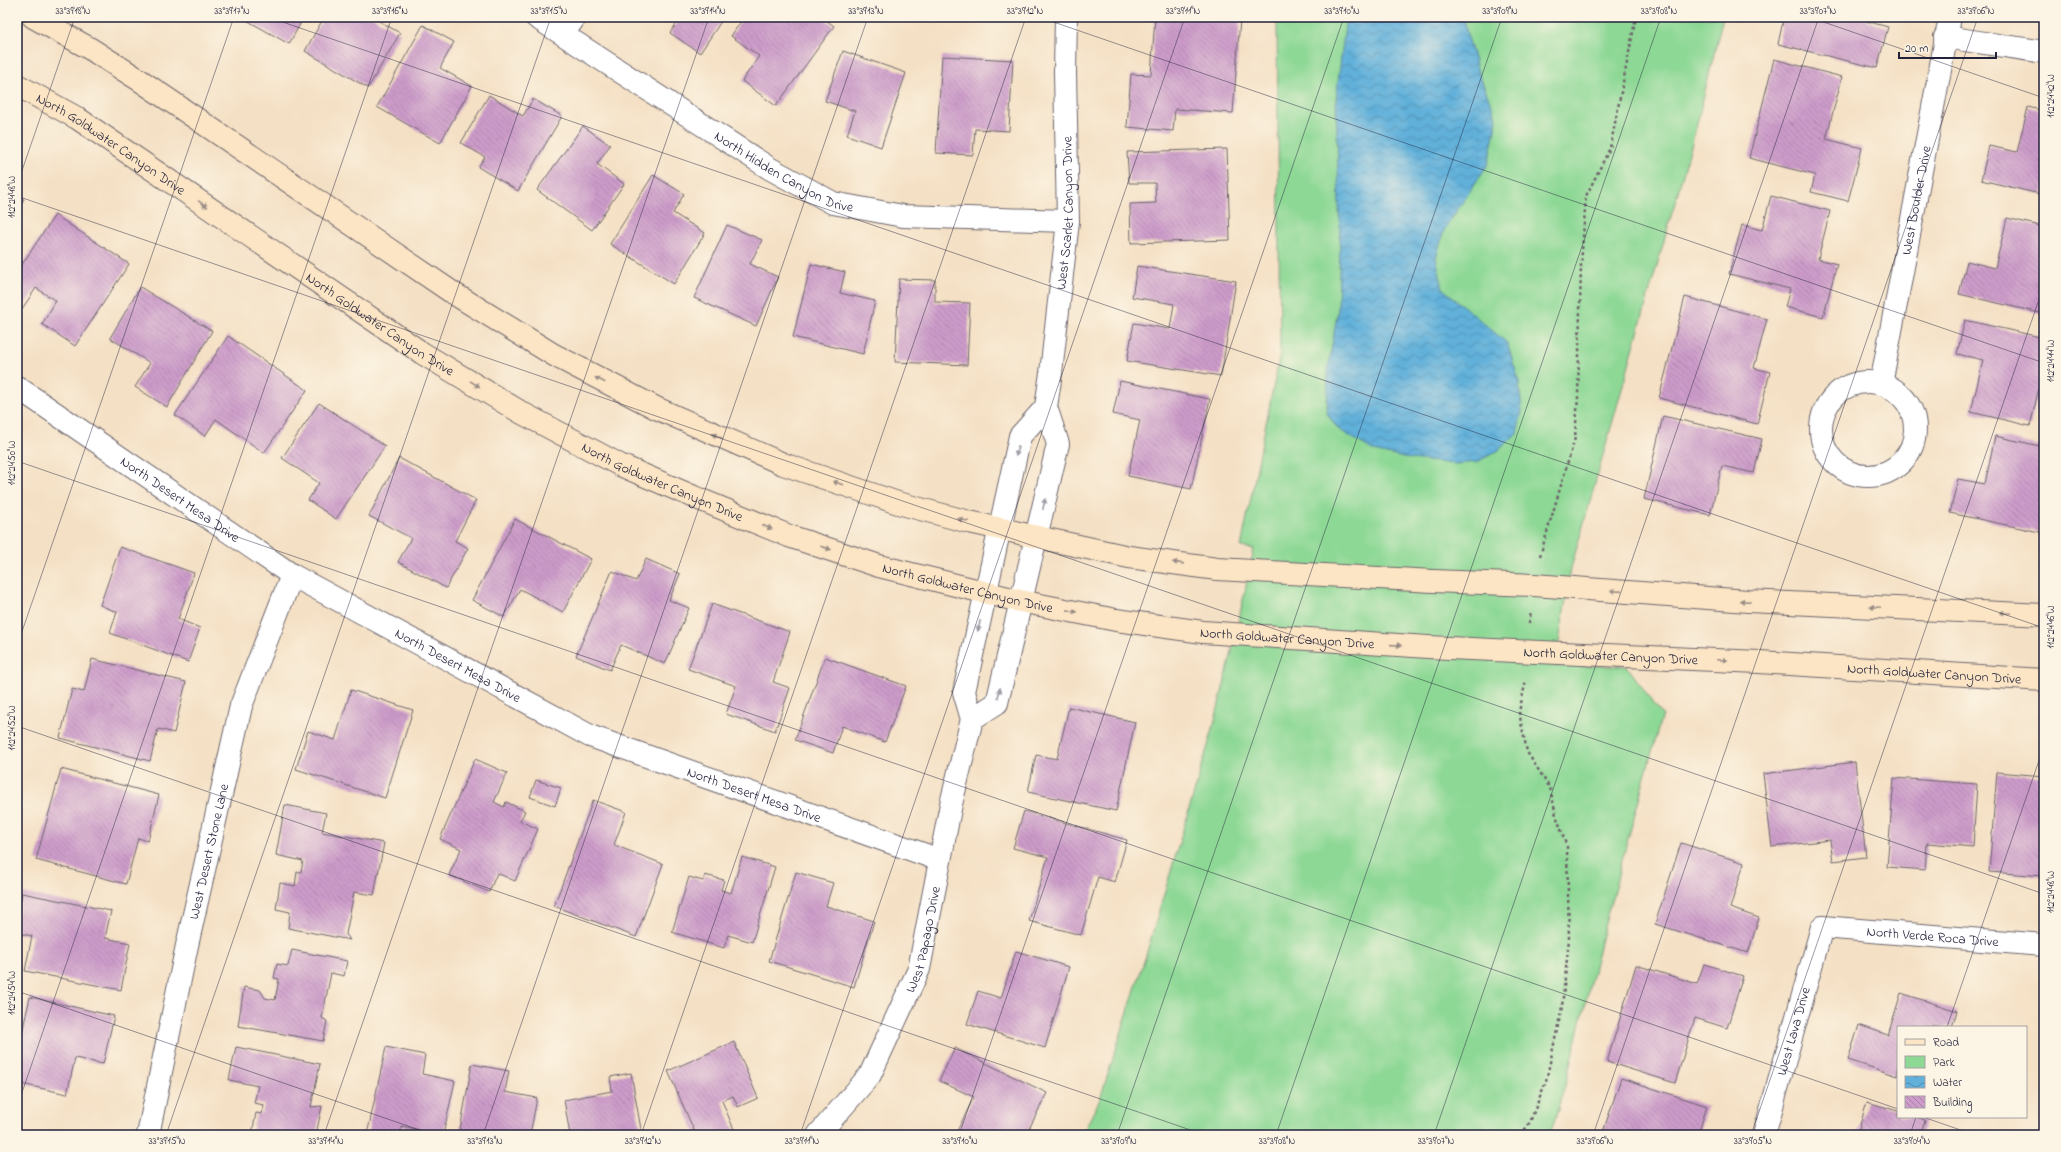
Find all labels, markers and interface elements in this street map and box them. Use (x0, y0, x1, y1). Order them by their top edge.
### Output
text: 33°39'18"N (55, 4, 91, 19)
text: 33°39'17"N (214, 4, 250, 19)
text: 33°39'16"N (372, 4, 408, 19)
text: 33°39'15"N (530, 4, 568, 19)
text: 33°39'14"N (690, 4, 726, 19)
text: 33°39'13"N (848, 4, 884, 19)
text: 33°39'12"N (1007, 4, 1043, 19)
text: 33°39'11"N (1166, 4, 1201, 19)
text: 33°39'10"N (1324, 4, 1360, 19)
text: 33°39'09"N (1482, 4, 1518, 19)
text: 33°39'08"N (1641, 4, 1677, 19)
text: 33°39'07"N (1800, 4, 1837, 19)
text: 33°39'06"N (1958, 4, 1995, 19)
scale bar (1899, 34, 1996, 60)
text: 20 m (1905, 40, 1928, 58)
text: 112°24'42"W (2044, 74, 2059, 118)
street label: North Goldwater Canyon Drive (32, 88, 190, 201)
street label: North Hidden Canyon Drive (710, 126, 856, 219)
street label: West Scarlet Canyon Drive (1051, 135, 1080, 291)
street label: West Boulder Drive (1896, 143, 1938, 257)
text: 112°24'48"W (5, 176, 20, 218)
one-way arrow (198, 200, 209, 208)
street label: North Goldwater Canyon Drive (301, 268, 459, 382)
text: 112°24'44"W (2044, 340, 2059, 382)
one-way arrow (594, 376, 606, 383)
one-way arrow (469, 381, 481, 388)
one-way arrow (711, 433, 723, 439)
street label: North Goldwater Canyon Drive (577, 437, 746, 528)
text: 112°24'50"W (5, 441, 20, 485)
one-way arrow (1014, 444, 1020, 457)
street label: North Desert Mesa Drive (116, 452, 244, 549)
one-way arrow (832, 480, 844, 486)
one-way arrow (1042, 497, 1048, 510)
one-way arrow (956, 517, 968, 523)
one-way arrow (762, 524, 774, 530)
one-way arrow (820, 545, 832, 551)
street label: North Goldwater Canyon Drive (880, 558, 1055, 619)
one-way arrow (1172, 560, 1184, 566)
one-way arrow (1610, 588, 1622, 595)
one-way arrow (1739, 597, 1751, 604)
one-way arrow (1869, 603, 1881, 610)
text: 112°24'46"W (2044, 605, 2059, 648)
one-way arrow (1066, 608, 1078, 614)
one-way arrow (1999, 610, 2011, 617)
one-way arrow (976, 620, 982, 632)
street label: North Desert Mesa Drive (391, 623, 525, 709)
street label: North Goldwater Canyon Drive (1199, 623, 1376, 655)
one-way arrow (1390, 641, 1402, 648)
street label: North Goldwater Canyon Drive (1523, 642, 1699, 671)
one-way arrow (1716, 656, 1728, 663)
street label: North Goldwater Canyon Drive (1846, 659, 2023, 691)
one-way arrow (996, 687, 1002, 700)
text: 112°24'52"W (5, 705, 20, 750)
street label: North Desert Mesa Drive (684, 762, 824, 829)
street label: West Desert Stone Lane (184, 781, 235, 922)
text: 112°24'48"W (2044, 871, 2059, 913)
street label: West Papago Drive (900, 884, 947, 996)
street label: North Verde Roca Drive (1866, 922, 2000, 953)
text: 112°24'54"W (5, 971, 20, 1015)
street label: West Lava Drive (1772, 984, 1817, 1078)
legend (1897, 1026, 2027, 1118)
text: Road (1933, 1034, 1959, 1052)
text: Park (1933, 1054, 1955, 1072)
text: Water (1933, 1074, 1962, 1092)
text: Building (1932, 1094, 1972, 1113)
text: 33°39'15"N (148, 1134, 186, 1149)
text: 33°39'14"N (308, 1134, 344, 1149)
text: 33°39'13"N (467, 1134, 503, 1149)
text: 33°39'12"N (625, 1134, 661, 1149)
text: 33°39'11"N (785, 1134, 820, 1149)
text: 33°39'10"N (942, 1134, 978, 1149)
text: 33°39'09"N (1101, 1134, 1137, 1149)
text: 33°39'08"N (1259, 1134, 1295, 1149)
text: 33°39'07"N (1418, 1134, 1455, 1149)
text: 33°39'06"N (1577, 1134, 1614, 1149)
text: 33°39'05"N (1734, 1134, 1772, 1149)
text: 33°39'04"N (1894, 1134, 1931, 1149)

